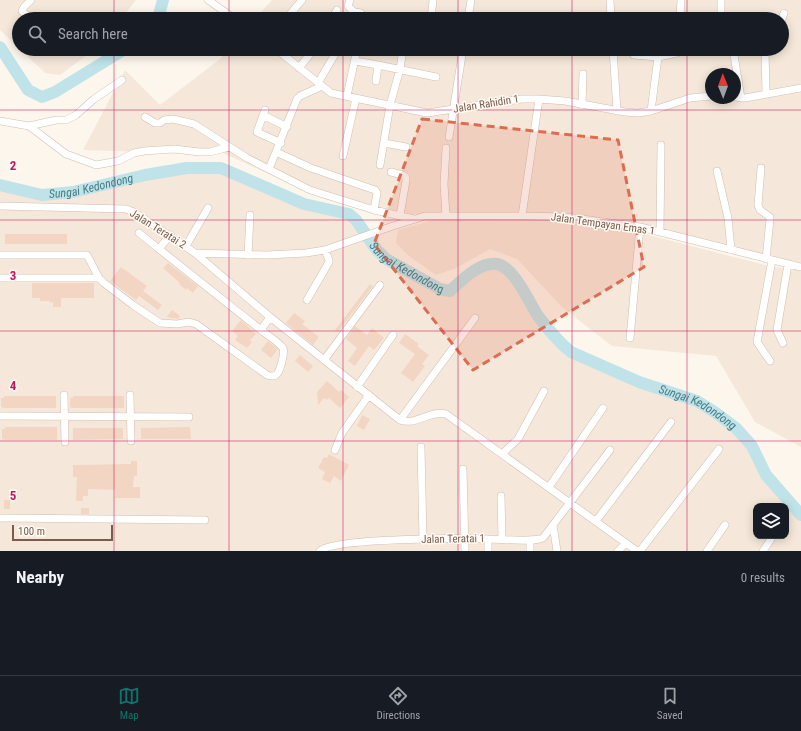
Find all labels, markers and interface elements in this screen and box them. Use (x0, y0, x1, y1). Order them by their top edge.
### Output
search box (12, 12, 789, 56)
icon: search (26, 23, 48, 45)
text: Search here (58, 25, 128, 43)
north arrow (705, 68, 741, 104)
street label: Jalan Rahidin 1 (452, 92, 520, 116)
text: 2 (10, 158, 17, 173)
water label: Sungai Kedondong (48, 171, 135, 201)
street label: Jalan Teratai 2 (128, 207, 188, 251)
street label: Jalan Tempayan Emas 1 (550, 210, 656, 238)
water label: Sungai Kedondong (366, 239, 445, 297)
text: 3 (10, 268, 16, 283)
text: 4 (10, 378, 17, 393)
water label: Sungai Kedondong (657, 382, 739, 433)
text: 5 (10, 488, 17, 503)
map controls (753, 503, 789, 539)
button: layers (753, 503, 789, 539)
scale bar (12, 523, 113, 542)
text: 100 m (18, 525, 45, 538)
street label: Jalan Teratai 1 (421, 532, 485, 546)
text: Nearby (16, 567, 64, 587)
text: 0 results (741, 570, 785, 585)
tab: Map (118, 685, 140, 722)
tab: Directions (376, 685, 420, 722)
tab: Saved (657, 685, 683, 722)

